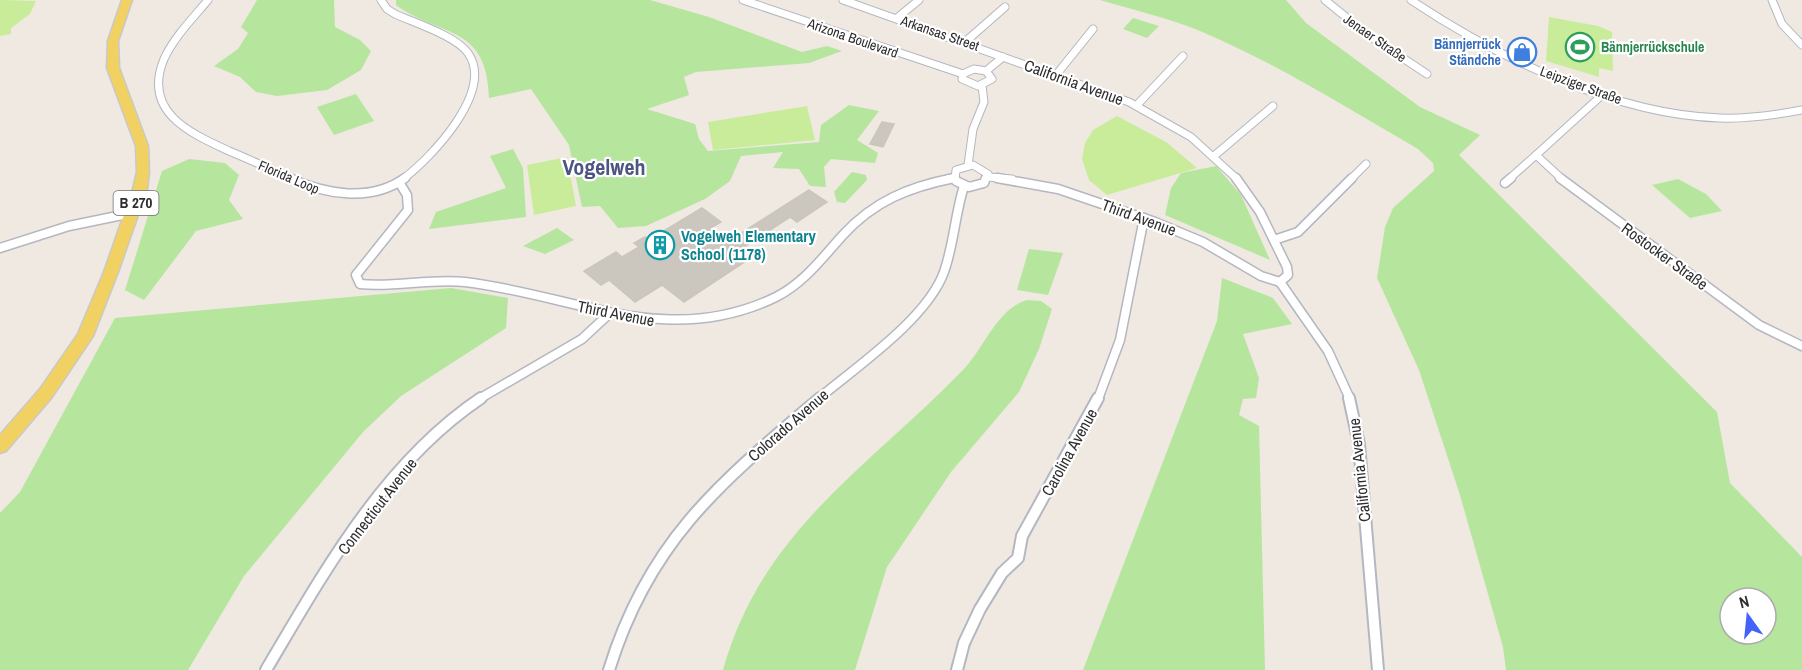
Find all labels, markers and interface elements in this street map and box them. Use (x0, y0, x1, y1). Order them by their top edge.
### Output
street label: Jenaer Straße (1340, 10, 1410, 66)
street label: Arkansas Street (898, 11, 982, 55)
street label: Arizona Boulevard (804, 14, 901, 62)
sports icon: Bännjerrückschule (1564, 31, 1596, 63)
place label: Bännjerrück Ständche (1434, 35, 1502, 69)
shop icon: Bännjerrück Ständche (1506, 36, 1538, 68)
place label: Bännjerrückschule (1601, 38, 1704, 56)
street label: California Avenue (1021, 54, 1127, 110)
street label: Leipziger Straße (1538, 62, 1624, 108)
district label: Vogelweh (563, 152, 645, 182)
street label: Florida Loop (256, 156, 322, 198)
road number: B 270 (114, 191, 158, 215)
street label: Third Avenue (1099, 193, 1179, 241)
street label: Rostocker Straße (1617, 217, 1713, 295)
place label: Vogelweh Elementary School (1178) (681, 225, 816, 265)
building icon: Vogelweh Elementary School (1178) (644, 229, 676, 261)
street label: Third Avenue (576, 295, 656, 331)
street label: Colorado Avenue (743, 384, 833, 466)
street label: Carolina Avenue (1036, 404, 1102, 500)
street label: California Avenue (1343, 417, 1375, 523)
street label: Connecticut Avenue (332, 453, 422, 559)
north arrow (1718, 586, 1778, 646)
text: N (1737, 590, 1752, 613)

